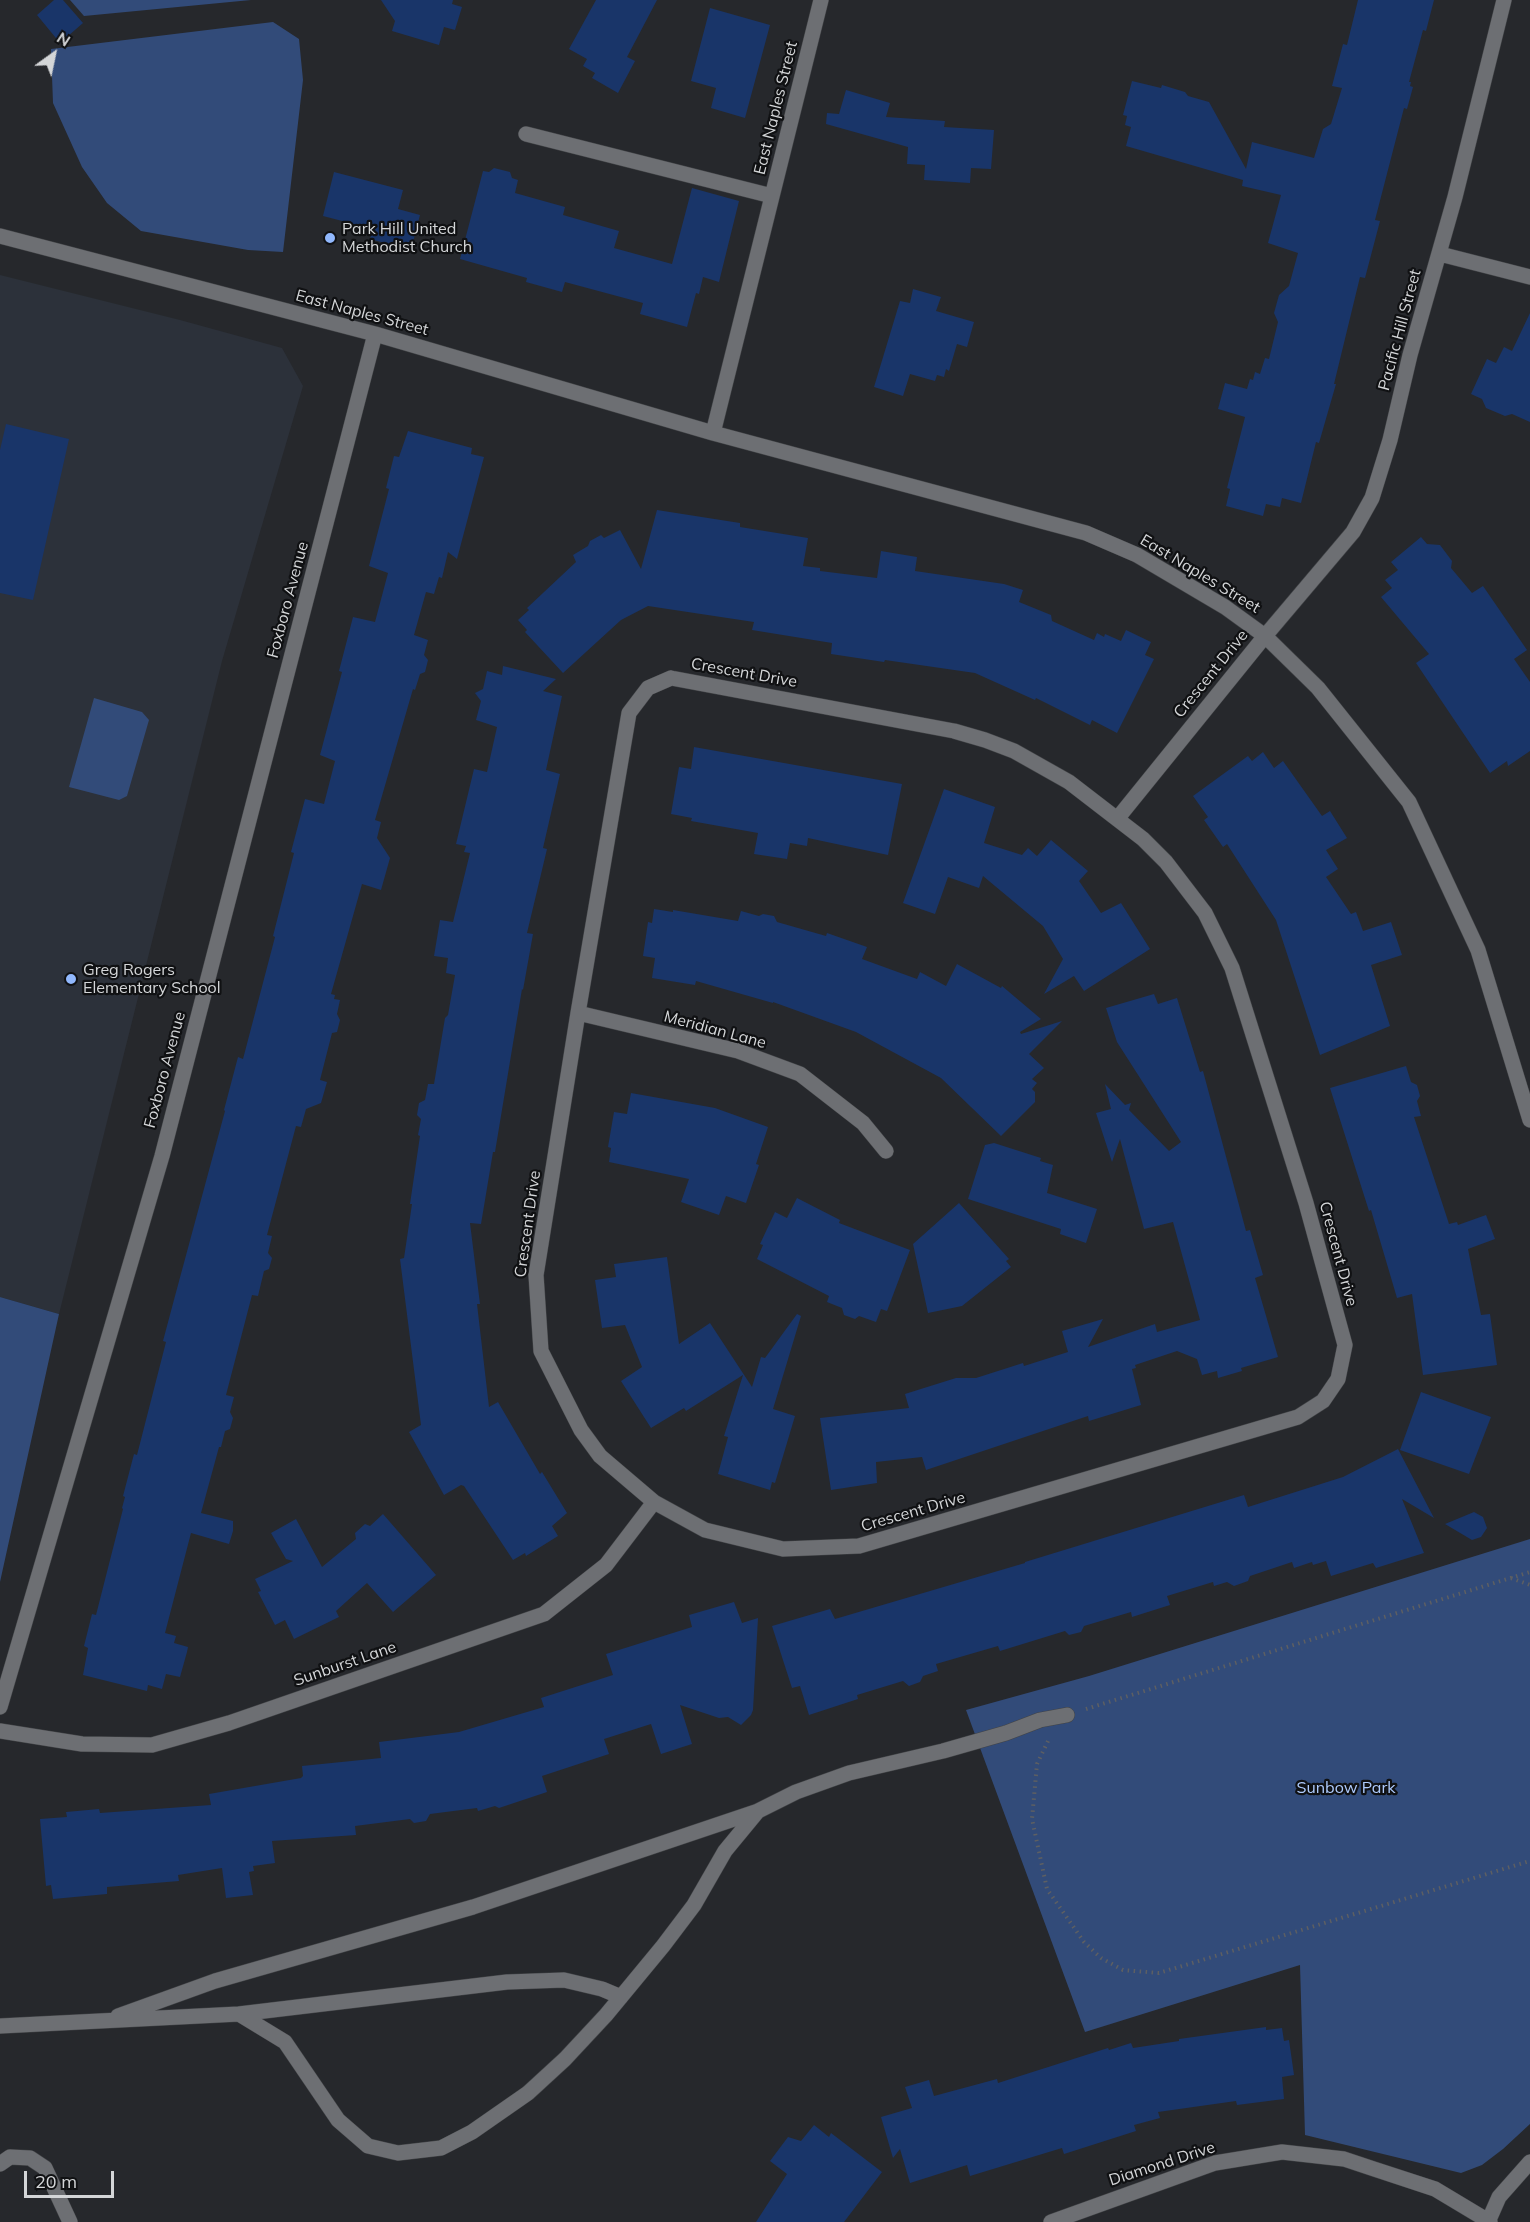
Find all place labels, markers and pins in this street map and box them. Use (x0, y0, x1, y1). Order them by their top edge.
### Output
place label: Park Hill United Methodist Church (342, 219, 472, 257)
marker: Park Hill United Methodist Church (323, 231, 337, 245)
place label: Greg Rogers Elementary School (83, 960, 221, 998)
marker: Greg Rogers Elementary School (64, 972, 78, 986)

